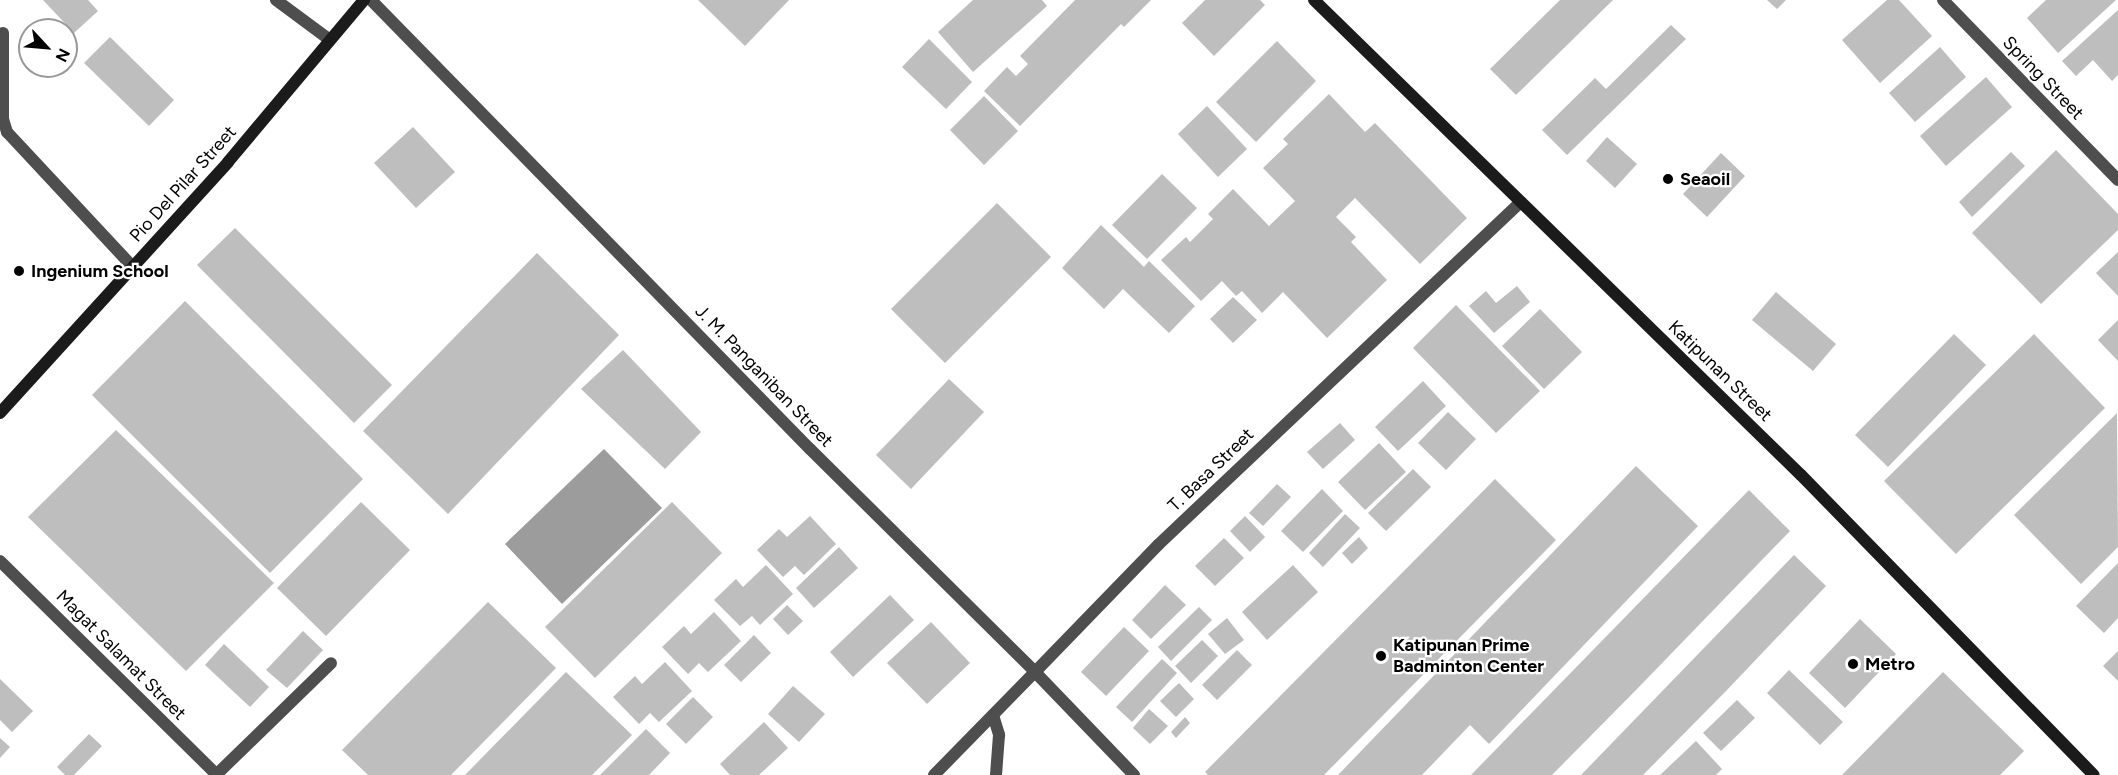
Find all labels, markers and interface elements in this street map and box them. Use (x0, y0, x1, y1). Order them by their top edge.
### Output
north arrow (18, 18, 78, 78)
street label: Spring Street (1998, 32, 2088, 124)
text: N (52, 46, 74, 65)
street label: Pio Del Pilar Street (125, 121, 241, 247)
place label: Seaoil (1680, 168, 1730, 190)
marker: Seaoil (1661, 172, 1675, 186)
place label: Ingenium School (31, 260, 169, 282)
marker: Ingenium School (12, 264, 26, 278)
street label: J. M. Panganiban Street (691, 301, 837, 451)
street label: Katipunan Street (1664, 316, 1776, 426)
street label: T. Basa Street (1164, 424, 1258, 516)
street label: Magat Salamat Street (52, 586, 190, 724)
place label: Katipunan Prime Badminton Center (1393, 635, 1544, 678)
marker: Katipunan Prime Badminton Center (1374, 649, 1388, 663)
place label: Metro (1865, 653, 1915, 675)
marker: Metro (1846, 657, 1860, 671)

